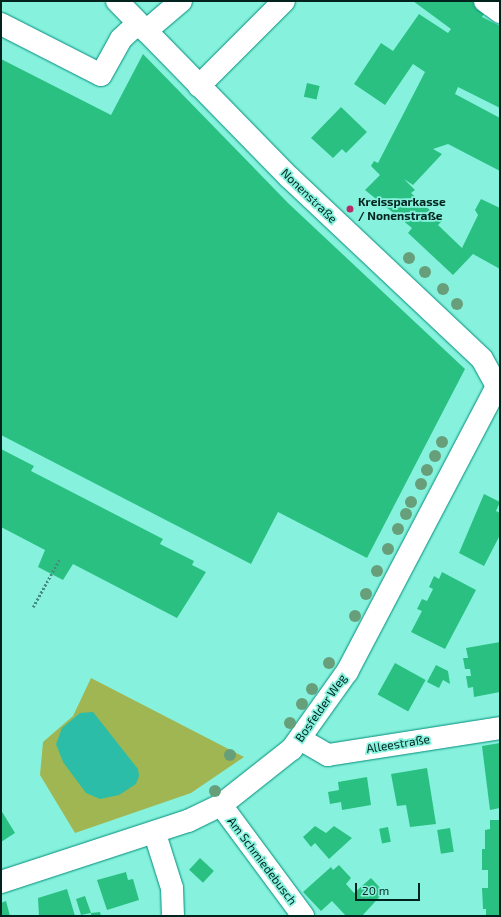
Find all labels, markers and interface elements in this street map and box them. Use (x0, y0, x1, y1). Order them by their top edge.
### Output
street label: Nonenstraße (278, 166, 340, 226)
place label: Kreissparkasse / Nonenstraße (358, 195, 446, 223)
marker: Kreissparkasse / Nonenstraße (345, 204, 355, 214)
street label: Bosfelder Weg (292, 671, 350, 745)
street label: Alleestraße (365, 732, 431, 756)
street label: Am Schmiedebusch (224, 814, 300, 908)
scale bar (357, 875, 422, 901)
text: 20 m (362, 883, 389, 897)

